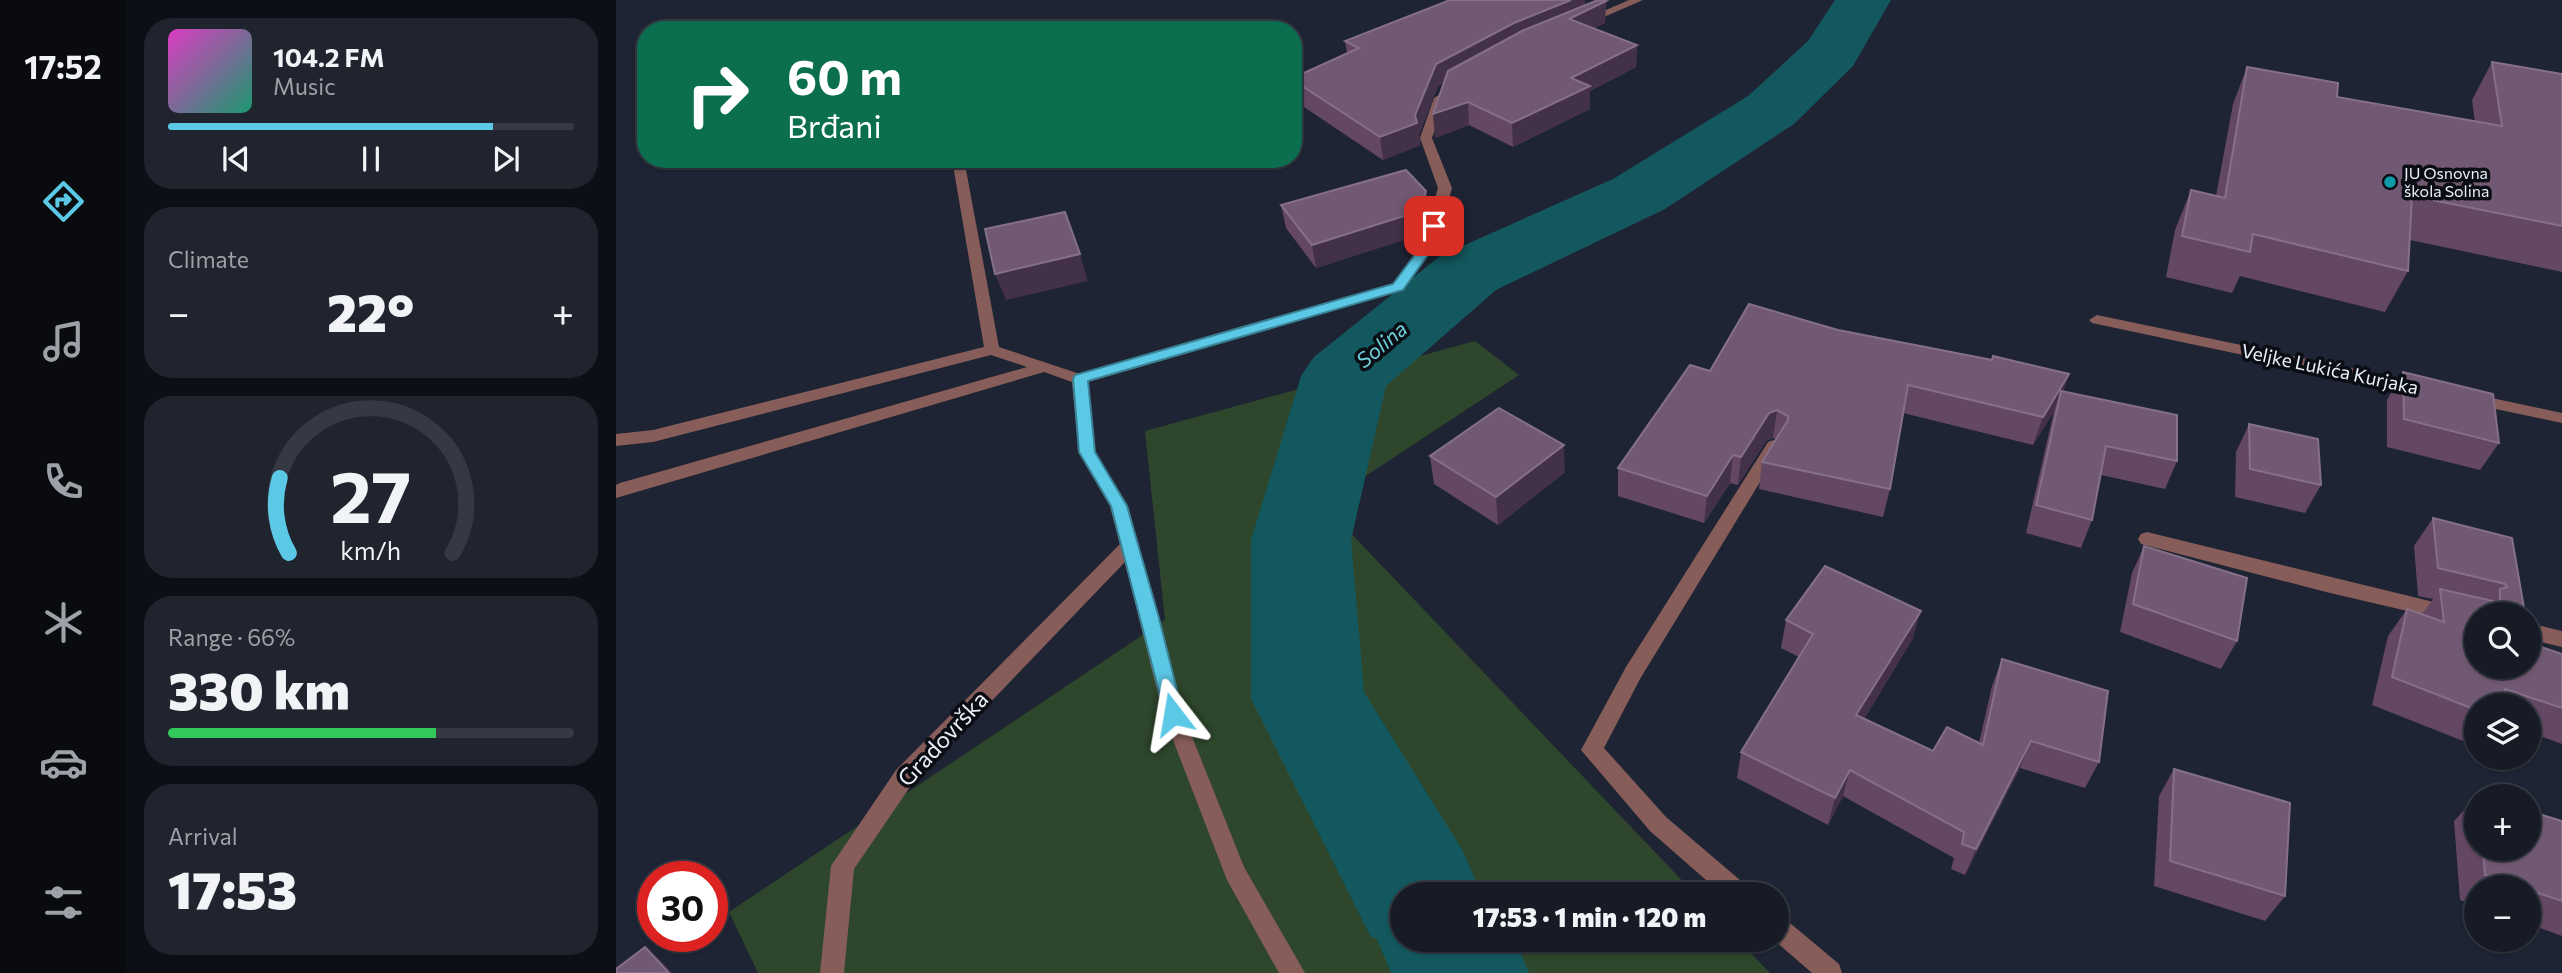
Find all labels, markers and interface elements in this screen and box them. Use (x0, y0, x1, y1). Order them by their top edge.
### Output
text: 104.2 FM (273, 41, 385, 72)
text: 60 m (787, 45, 902, 105)
text: 17:52 (24, 46, 102, 86)
icon: right (672, 49, 763, 140)
text: Music (273, 72, 336, 100)
text: Brđani (787, 105, 882, 145)
icon: previous (217, 140, 255, 178)
icon: pause (352, 140, 390, 178)
icon: next (487, 140, 525, 178)
place label: JU Osnovna škola Solina (2404, 163, 2489, 200)
marker: JU Osnovna škola Solina (2382, 174, 2398, 190)
icon: directions (39, 177, 88, 226)
pin (1404, 196, 1464, 256)
icon: arrive (1415, 207, 1453, 245)
text: Climate (168, 245, 249, 273)
text: 22° (327, 279, 414, 343)
text: − (168, 288, 190, 335)
text: + (552, 288, 574, 335)
water label: Solina (1351, 315, 1412, 372)
icon: music (39, 317, 88, 366)
street label: Veljke Lukića Kurjaka (2240, 339, 2421, 399)
text: 27 (331, 449, 411, 538)
icon: phone (39, 457, 88, 506)
text: km/h (341, 534, 401, 564)
icon: climate (39, 598, 88, 647)
map controls (2464, 602, 2541, 952)
button: search (2464, 602, 2541, 679)
text: Range · 66% (168, 623, 295, 651)
text: 330 km (168, 657, 350, 721)
position arrow (1136, 677, 1210, 751)
street label: Gradovrška (891, 685, 993, 792)
button: layers (2464, 693, 2541, 770)
icon: car (39, 738, 88, 787)
button: + (2464, 784, 2541, 861)
text: Arrival (168, 822, 238, 850)
text: 17:53 (168, 856, 297, 920)
speed limit sign: 30 (637, 861, 728, 952)
button: − (2464, 875, 2541, 952)
icon: filters (39, 878, 88, 927)
text: 17:53 · 1 min · 120 m (1473, 901, 1706, 932)

